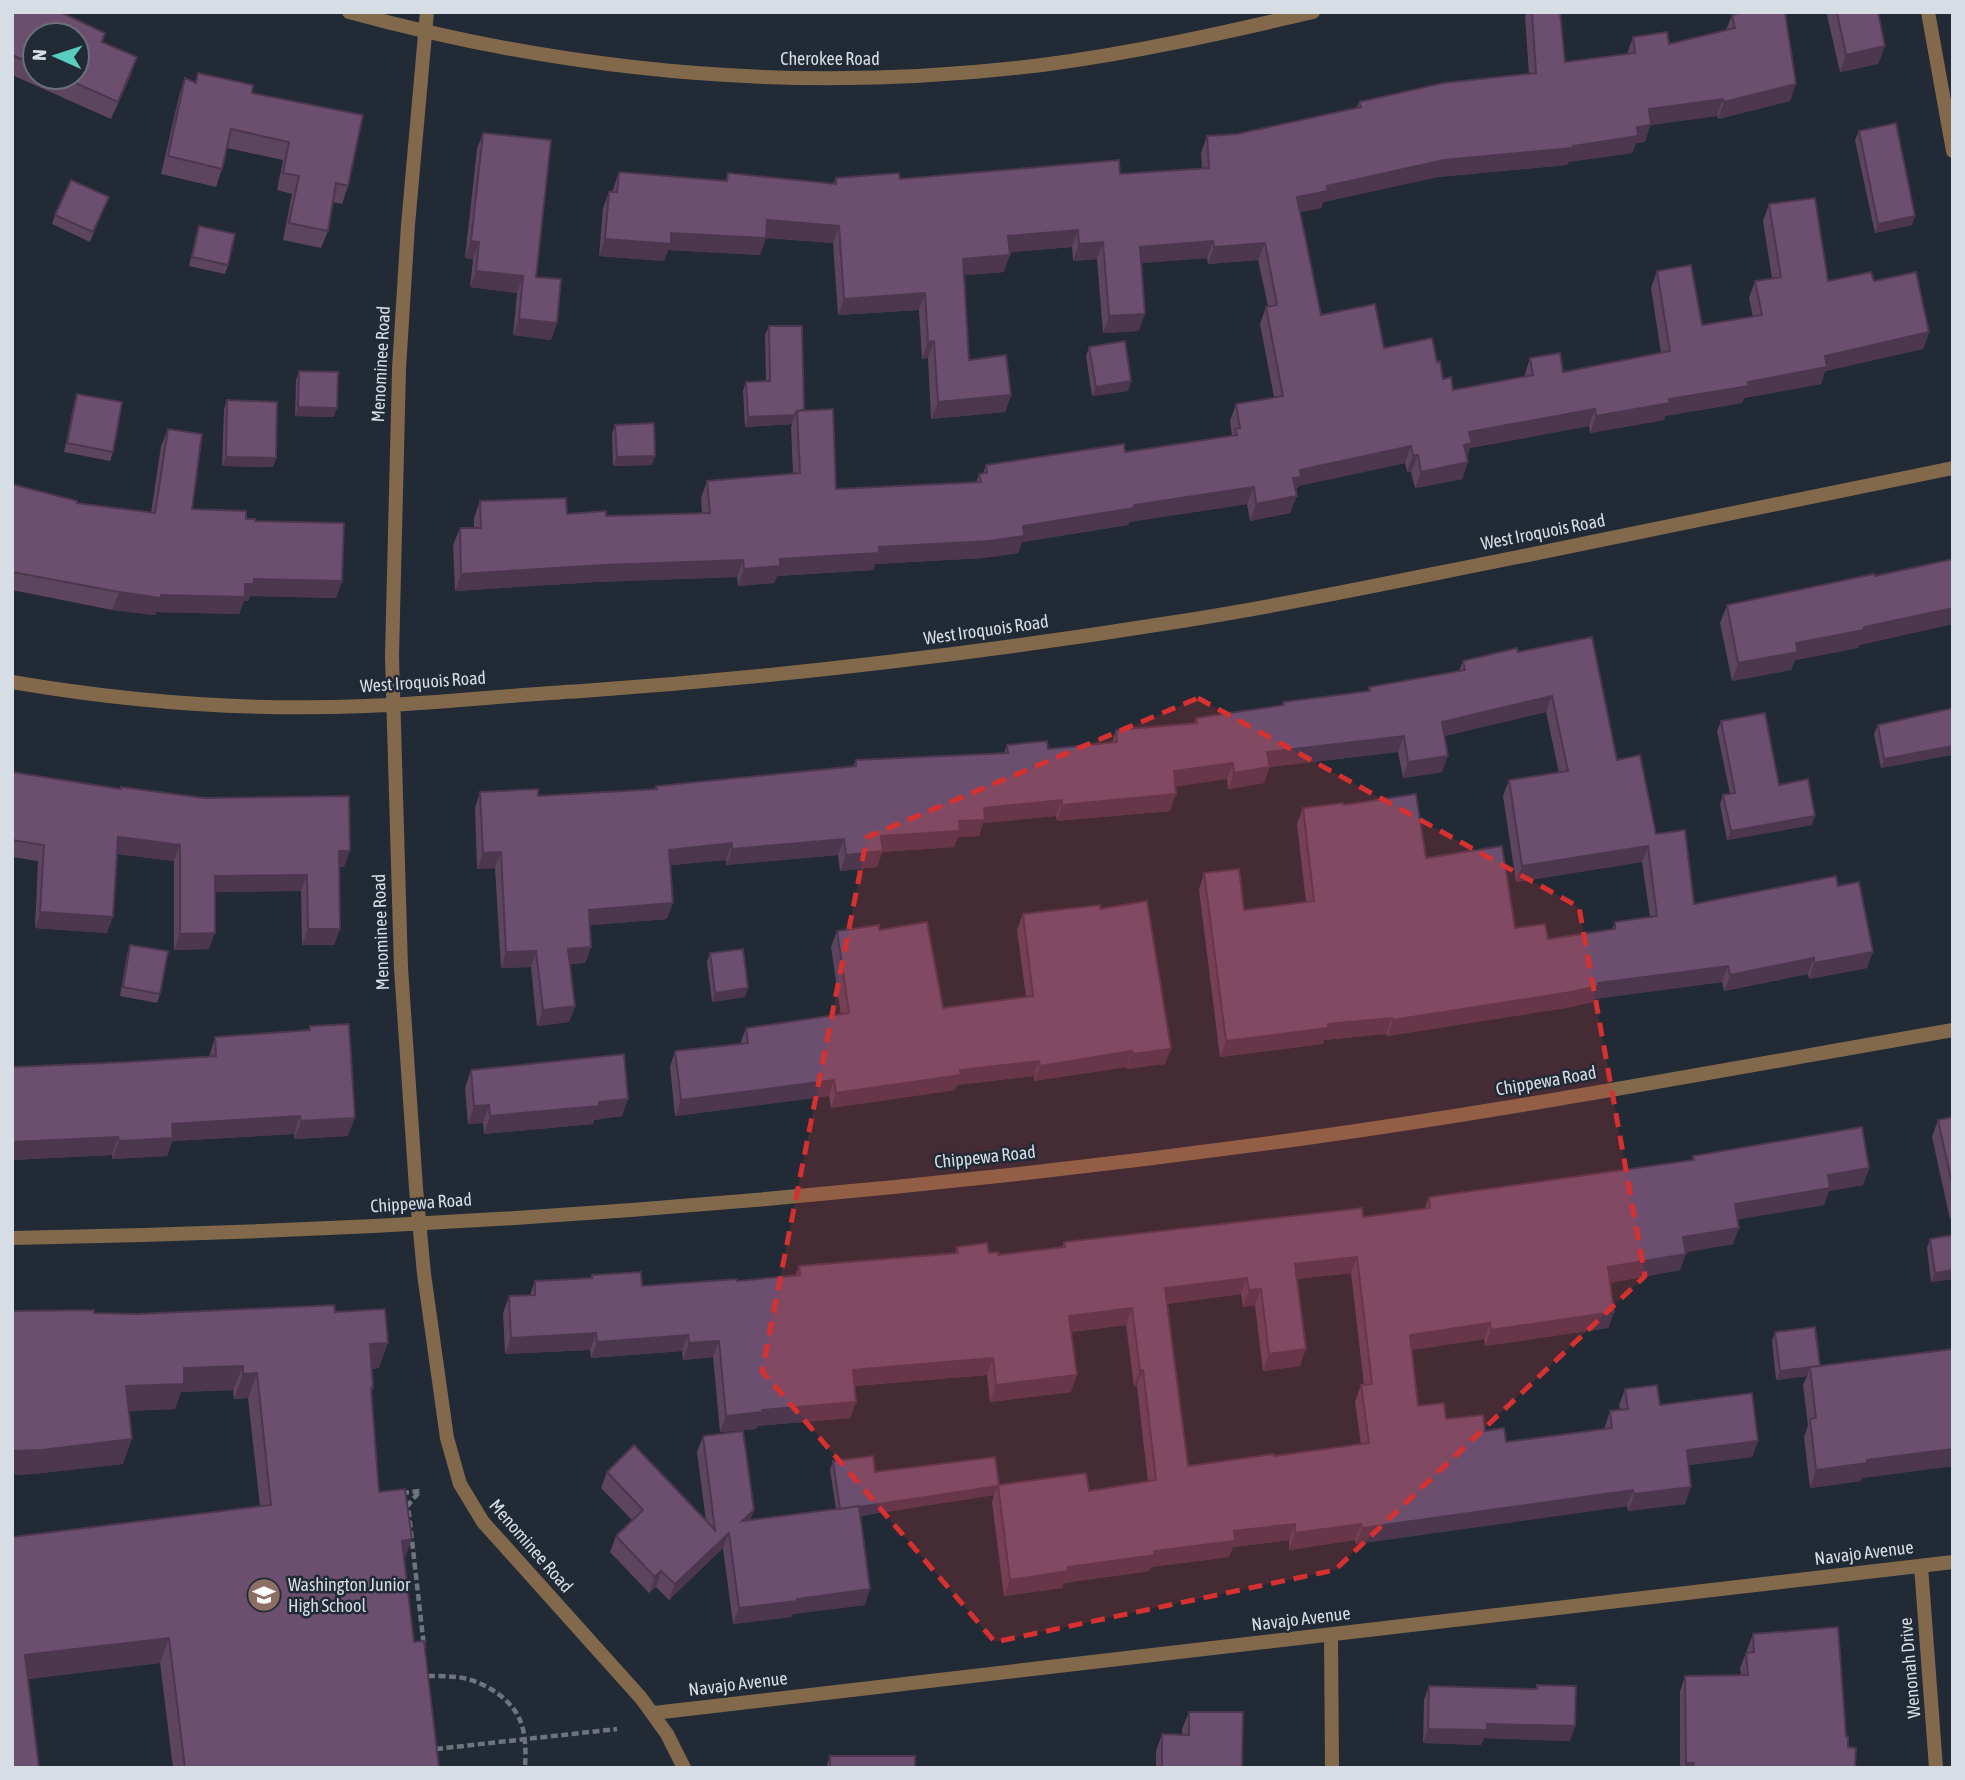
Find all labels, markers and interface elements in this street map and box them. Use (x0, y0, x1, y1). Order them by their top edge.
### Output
north arrow (21, 21, 91, 91)
street label: Cherokee Road (780, 48, 880, 69)
text: N (28, 49, 50, 61)
street label: Menominee Road (367, 305, 394, 423)
street label: West Iroquois Road (1479, 509, 1607, 554)
street label: West Iroquois Road (922, 610, 1050, 649)
street label: West Iroquois Road (359, 667, 487, 696)
street label: Menominee Road (368, 874, 393, 991)
street label: Chippewa Road (1494, 1061, 1598, 1100)
street label: Chippewa Road (933, 1141, 1037, 1172)
street label: Chippewa Road (369, 1188, 472, 1217)
street label: Menominee Road (485, 1495, 577, 1596)
street label: Navajo Avenue (1813, 1536, 1915, 1569)
place label: Washington Junior High School (288, 1574, 411, 1616)
school or university icon: Washington Junior High School (245, 1576, 283, 1614)
street label: Navajo Avenue (1250, 1602, 1352, 1635)
street label: Wenonah Drive (1895, 1617, 1924, 1719)
street label: Navajo Avenue (687, 1667, 789, 1700)

